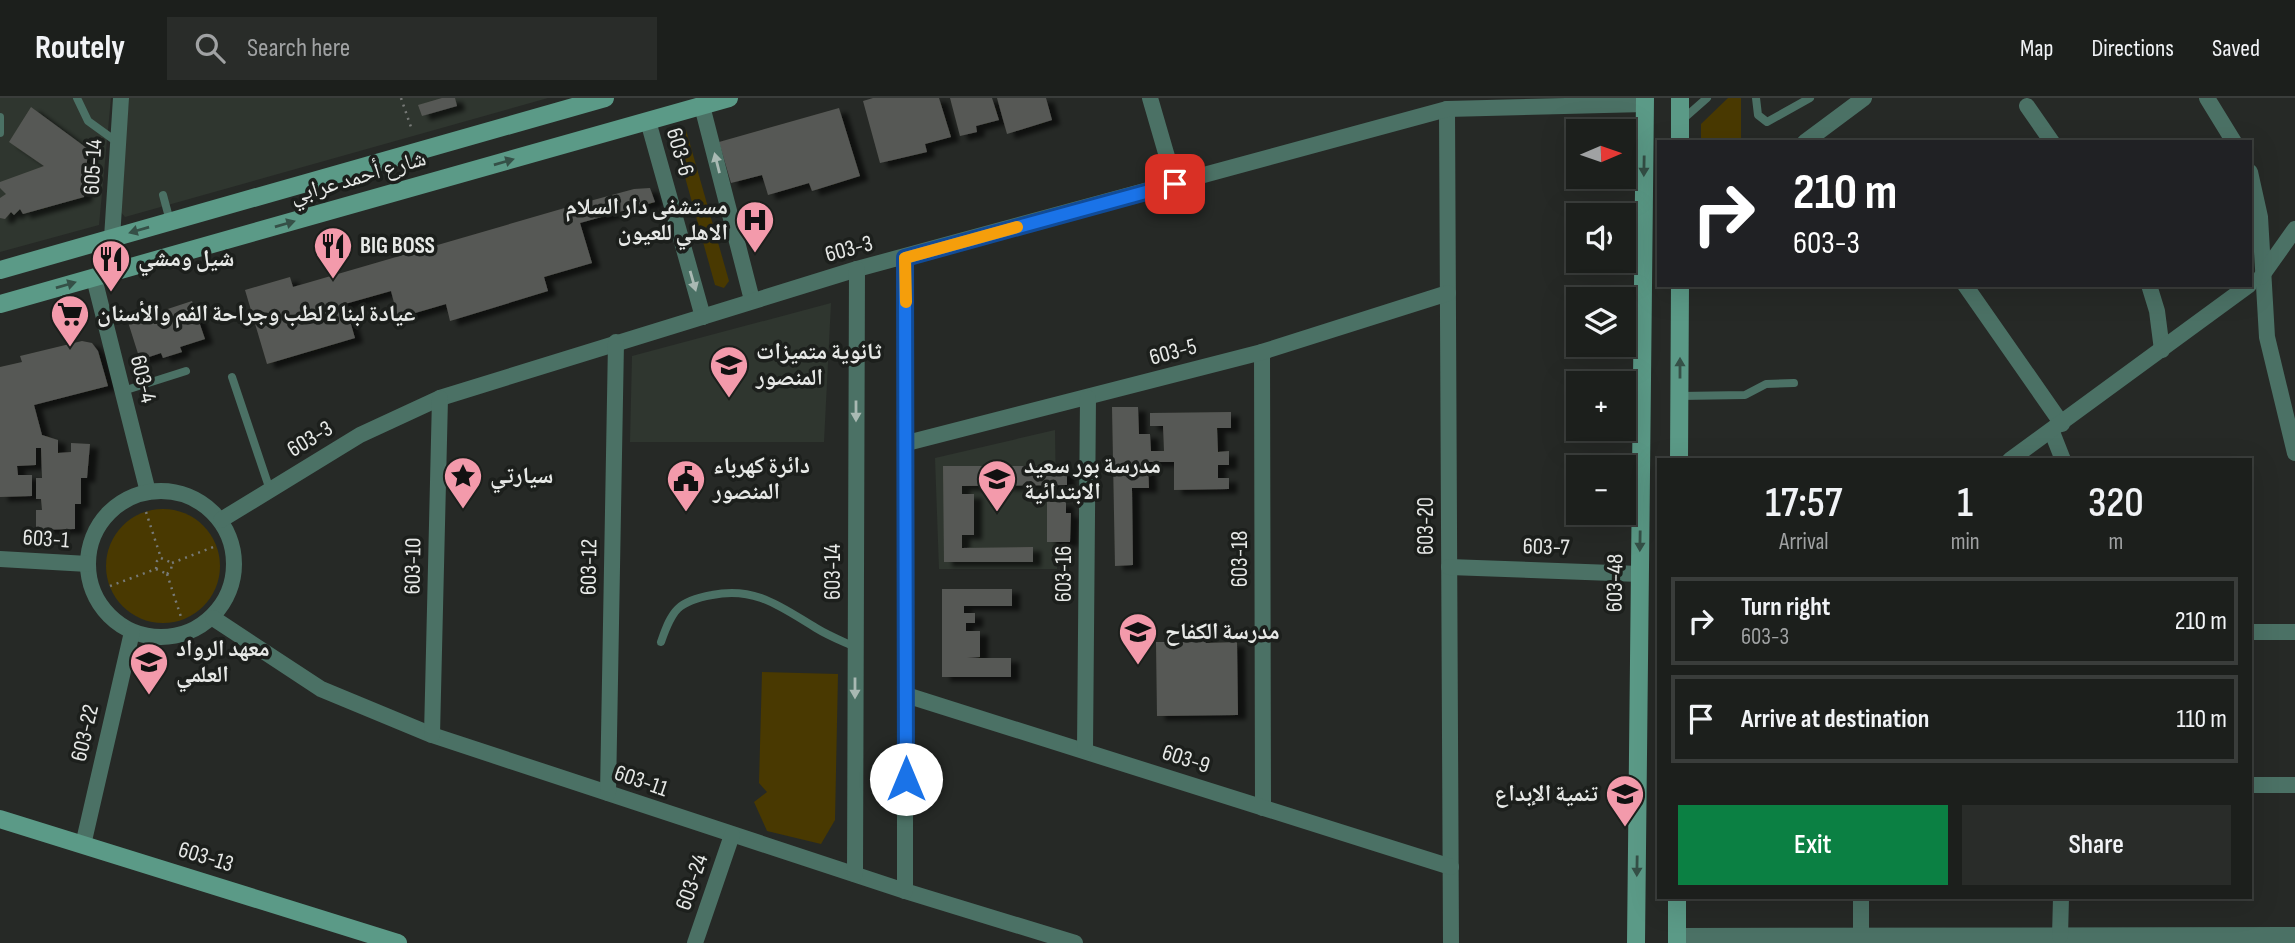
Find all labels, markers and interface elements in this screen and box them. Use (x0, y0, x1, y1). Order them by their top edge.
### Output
search box (167, 17, 657, 80)
text: Routely (35, 28, 125, 68)
icon: search (191, 29, 229, 67)
text: Search here (247, 33, 350, 64)
text: Map (2020, 34, 2053, 63)
text: Directions (2091, 34, 2174, 63)
text: Saved (2212, 34, 2260, 63)
north arrow (1566, 119, 1636, 189)
map controls (1566, 119, 1636, 525)
street label: 603-6 (660, 125, 700, 179)
street label: 605-14 (78, 138, 108, 196)
street label: شارع أحمد عرابي (287, 144, 430, 213)
one-way arrow (711, 152, 721, 173)
pin (1145, 154, 1205, 214)
one-way arrow (1639, 155, 1650, 177)
one-way arrow (493, 156, 514, 166)
text: 210 m (1793, 164, 1897, 223)
icon: arrive (1156, 165, 1194, 203)
icon: right (1678, 168, 1769, 259)
place label: مستشفى دار السلام الاهلي للعيون (565, 193, 728, 251)
hospital icon: مستشفى دار السلام الاهلي للعيون (734, 199, 776, 254)
button: sound (1566, 203, 1636, 273)
one-way arrow (274, 218, 295, 228)
text: 603-3 (1793, 224, 1860, 263)
restaurant icon: BIG BOSS (312, 225, 354, 280)
one-way arrow (128, 226, 149, 236)
street label: 603-3 (822, 229, 876, 269)
place label: BIG BOSS (360, 232, 435, 260)
restaurant icon: شيل ومشي (90, 238, 132, 293)
place label: شيل ومشي (138, 245, 234, 277)
one-way arrow (688, 271, 698, 292)
one-way arrow (55, 280, 76, 290)
button: layers (1566, 287, 1636, 357)
supermarket icon: عيادة لبنا 2 لطب وجراحة الفم والأسنان (49, 293, 91, 348)
place label: عيادة لبنا 2 لطب وجراحة الفم والأسنان (97, 300, 416, 329)
street label: 603-5 (1146, 332, 1200, 372)
place label: ثانوية متميزات المنصور (755, 338, 882, 392)
school or university icon: ثانوية متميزات المنصور (708, 344, 750, 399)
street label: 603-4 (124, 352, 162, 406)
one-way arrow (1674, 356, 1686, 378)
button: + (1566, 371, 1636, 441)
one-way arrow (850, 400, 862, 422)
street label: 603-3 (282, 415, 338, 463)
place label: دائرة كهرباء المنصور (712, 452, 810, 506)
place label: مدرسة بور سعيد الابتدائية (1024, 452, 1161, 506)
place icon: سيارتي (442, 455, 484, 510)
button: − (1566, 455, 1636, 525)
public building icon: دائرة كهرباء المنصور (665, 458, 707, 513)
school or university icon: مدرسة بور سعيد الابتدائية (976, 458, 1018, 513)
place label: سيارتي (490, 462, 553, 494)
text: 17:57 (1765, 478, 1842, 529)
text: 1 (1957, 478, 1973, 529)
text: 320 (2088, 478, 2144, 529)
street label: 603-20 (1412, 497, 1440, 555)
street label: 603-1 (22, 523, 70, 555)
text: Arrival (1779, 528, 1829, 556)
text: min (1951, 528, 1980, 556)
text: m (2108, 528, 2123, 556)
one-way arrow (1635, 530, 1646, 552)
street label: 603-18 (1226, 531, 1254, 587)
street label: 603-7 (1522, 532, 1570, 562)
street label: 603-10 (399, 537, 427, 595)
street label: 603-12 (575, 539, 603, 595)
street label: 603-14 (819, 544, 847, 600)
street label: 603-16 (1050, 546, 1078, 602)
street label: 603-48 (1600, 554, 1630, 612)
text: Turn right (1741, 592, 1830, 623)
icon: right (1682, 602, 1720, 640)
text: 210 m (2175, 606, 2227, 637)
school or university icon: مدرسة الكفاح (1117, 611, 1159, 666)
place label: مدرسة الكفاح (1165, 618, 1280, 646)
text: 603-3 (1741, 623, 1789, 651)
place label: معهد الرواد العلمي (176, 635, 270, 693)
school or university icon: معهد الرواد العلمي (128, 641, 170, 696)
one-way arrow (849, 677, 861, 699)
icon: arrive (1682, 700, 1720, 738)
street label: 603-22 (65, 702, 105, 764)
text: Arrive at destination (1741, 704, 1929, 735)
text: 110 m (2176, 704, 2227, 735)
street label: 603-9 (1159, 738, 1213, 780)
position arrow (869, 742, 943, 816)
street label: 603-11 (611, 759, 671, 803)
school or university icon: تنمية الإبداع (1604, 773, 1646, 828)
place label: تنمية الإبداع (1494, 780, 1599, 808)
button: Exit (1678, 805, 1948, 885)
button: Share (1962, 805, 2231, 885)
street label: 603-13 (175, 835, 237, 879)
street label: 603-24 (669, 850, 715, 914)
one-way arrow (1631, 855, 1643, 877)

